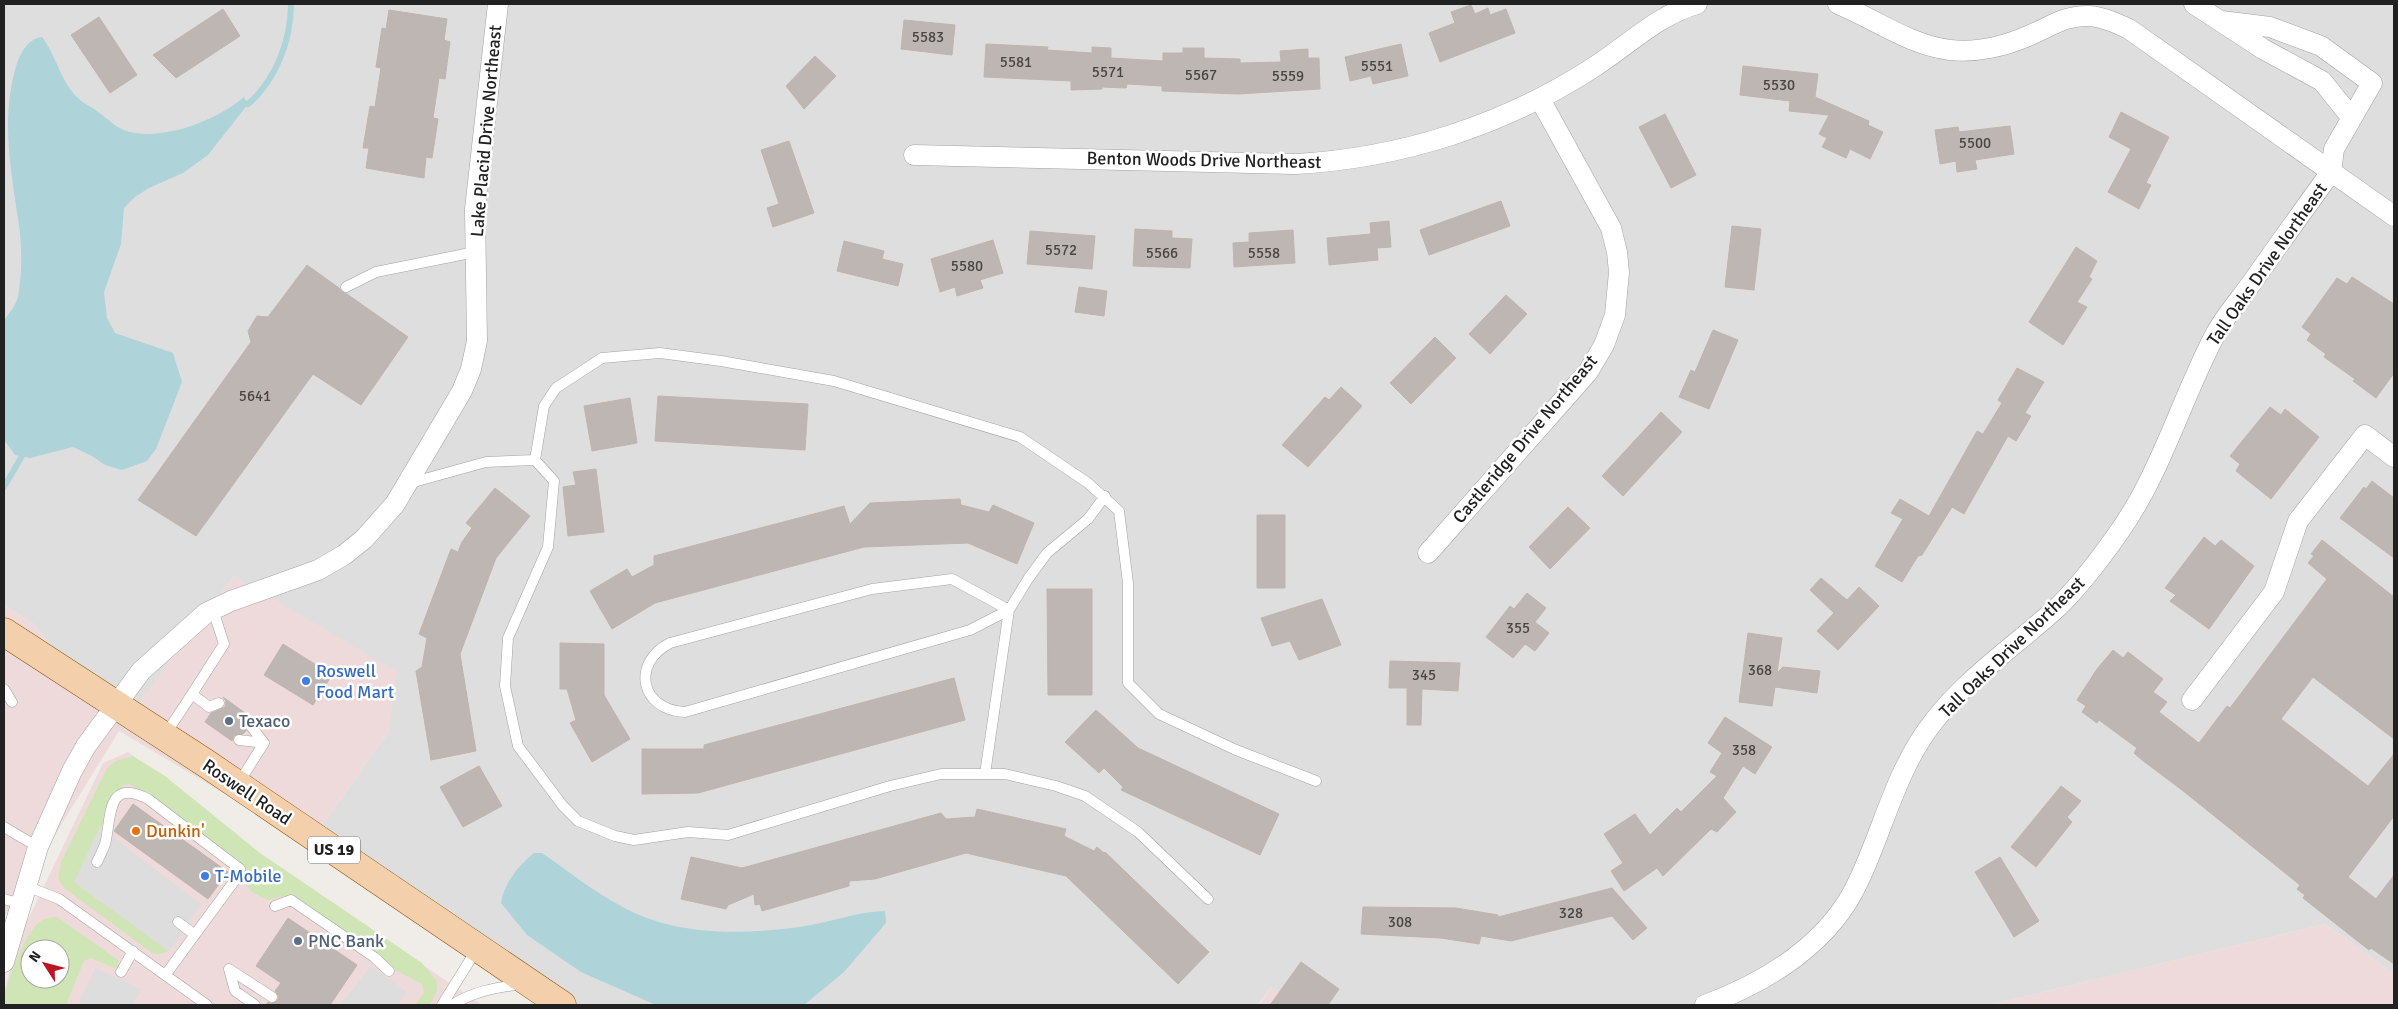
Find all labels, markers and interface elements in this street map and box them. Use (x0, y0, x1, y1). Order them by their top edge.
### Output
street label: Lake Placid Drive Northeast (466, 24, 506, 238)
house number: 5583 (912, 28, 944, 46)
house number: 5581 (1000, 53, 1032, 71)
house number: 5551 (1361, 57, 1393, 75)
house number: 5571 (1092, 63, 1124, 81)
house number: 5567 (1185, 66, 1217, 84)
house number: 5559 (1272, 67, 1304, 85)
house number: 5530 (1763, 76, 1795, 94)
house number: 5500 (1959, 134, 1991, 152)
street label: Benton Woods Drive Northeast (1086, 147, 1322, 173)
street label: Tall Oaks Drive Northeast (2202, 178, 2332, 350)
house number: 5572 (1045, 241, 1077, 259)
house number: 5566 (1146, 244, 1178, 262)
house number: 5558 (1248, 244, 1280, 262)
house number: 5580 (951, 257, 983, 275)
street label: Castleridge Drive Northeast (1448, 350, 1602, 528)
house number: 5641 (239, 387, 271, 405)
street label: Tall Oaks Drive Northeast (1935, 572, 2089, 722)
house number: 355 (1506, 619, 1530, 637)
place label: Roswell Food Mart (316, 660, 394, 703)
house number: 368 (1748, 661, 1772, 679)
house number: 345 (1412, 666, 1436, 684)
marker: Roswell Food Mart (300, 675, 312, 687)
place label: Texaco (239, 710, 290, 732)
marker: Texaco (223, 715, 235, 727)
house number: 358 (1732, 741, 1756, 759)
street label: Roswell Road (198, 754, 296, 830)
place label: Dunkin' (146, 820, 205, 842)
marker: Dunkin' (130, 825, 142, 837)
road number: US 19 (308, 836, 360, 864)
place label: T-Mobile (215, 865, 282, 887)
marker: T-Mobile (199, 870, 211, 882)
house number: 328 (1559, 904, 1583, 922)
house number: 308 (1388, 913, 1412, 931)
place label: PNC Bank (308, 930, 384, 952)
marker: PNC Bank (292, 935, 304, 947)
north arrow (20, 939, 70, 989)
text: N (25, 948, 45, 966)

